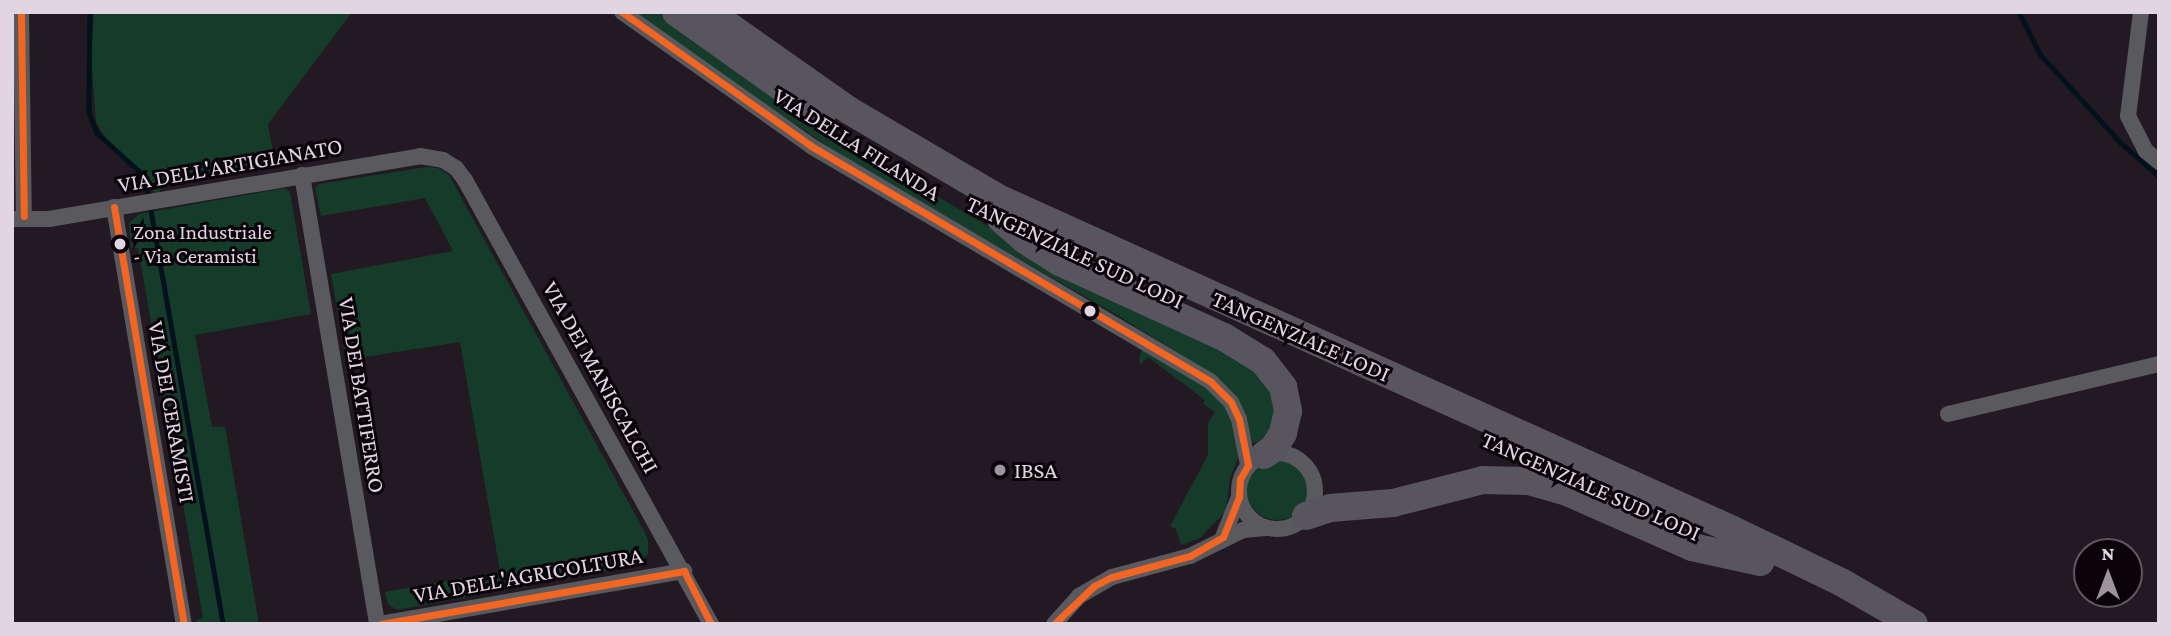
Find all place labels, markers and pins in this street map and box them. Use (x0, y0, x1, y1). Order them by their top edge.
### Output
place label: Zona Industriale - Via Ceramisti (133, 219, 272, 269)
marker: Zona Industriale - Via Ceramisti (113, 237, 127, 251)
unlabelled marker (1083, 304, 1097, 318)
place label: IBSA (1014, 456, 1057, 484)
marker: IBSA (992, 462, 1008, 478)

